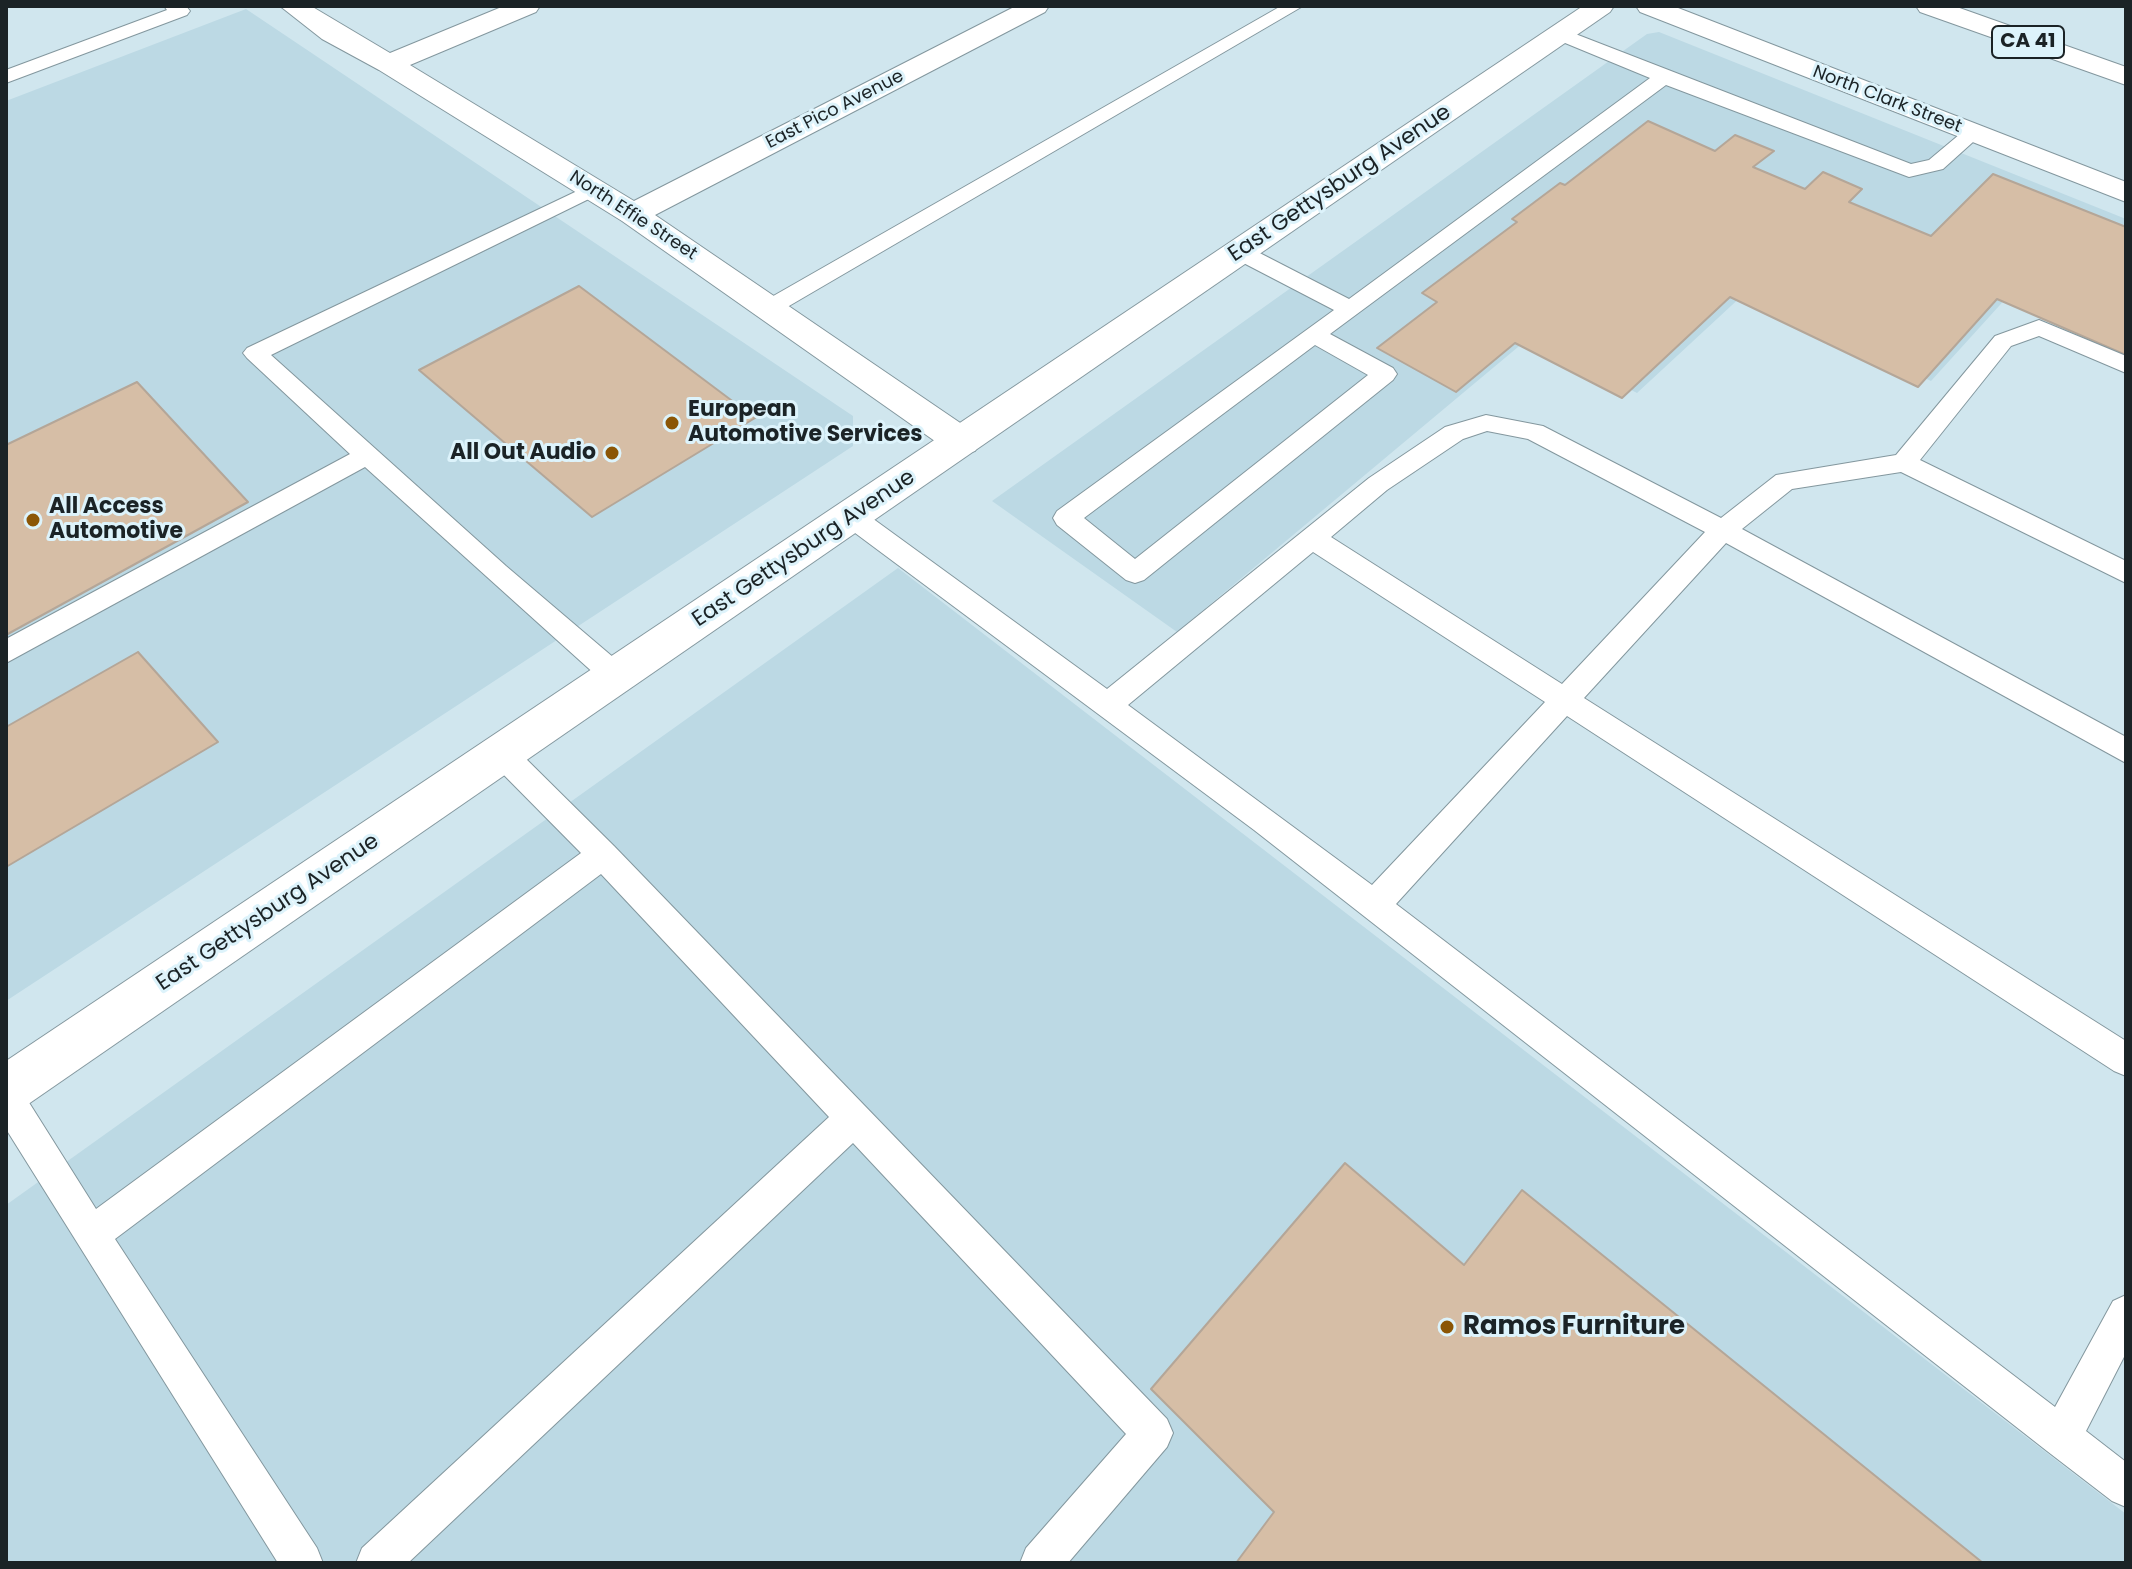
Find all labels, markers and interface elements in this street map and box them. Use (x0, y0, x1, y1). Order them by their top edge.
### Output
road number: CA 41 (1992, 26, 2064, 58)
street label: North Clark Street (1809, 62, 1965, 138)
street label: East Pico Avenue (762, 66, 908, 154)
street label: East Gettysburg Avenue (1224, 100, 1456, 268)
street label: North Effie Street (565, 167, 701, 265)
place label: European Automotive Services (688, 397, 923, 448)
marker: European Automotive Services (663, 414, 681, 432)
place label: All Out Audio (450, 440, 596, 466)
marker: All Out Audio (603, 444, 621, 462)
street label: East Gettysburg Avenue (688, 465, 920, 633)
place label: All Access Automotive (49, 494, 183, 546)
marker: All Access Automotive (24, 511, 42, 529)
street label: East Gettysburg Avenue (152, 829, 384, 997)
place label: Ramos Furniture (1463, 1311, 1685, 1343)
marker: Ramos Furniture (1438, 1318, 1456, 1336)

